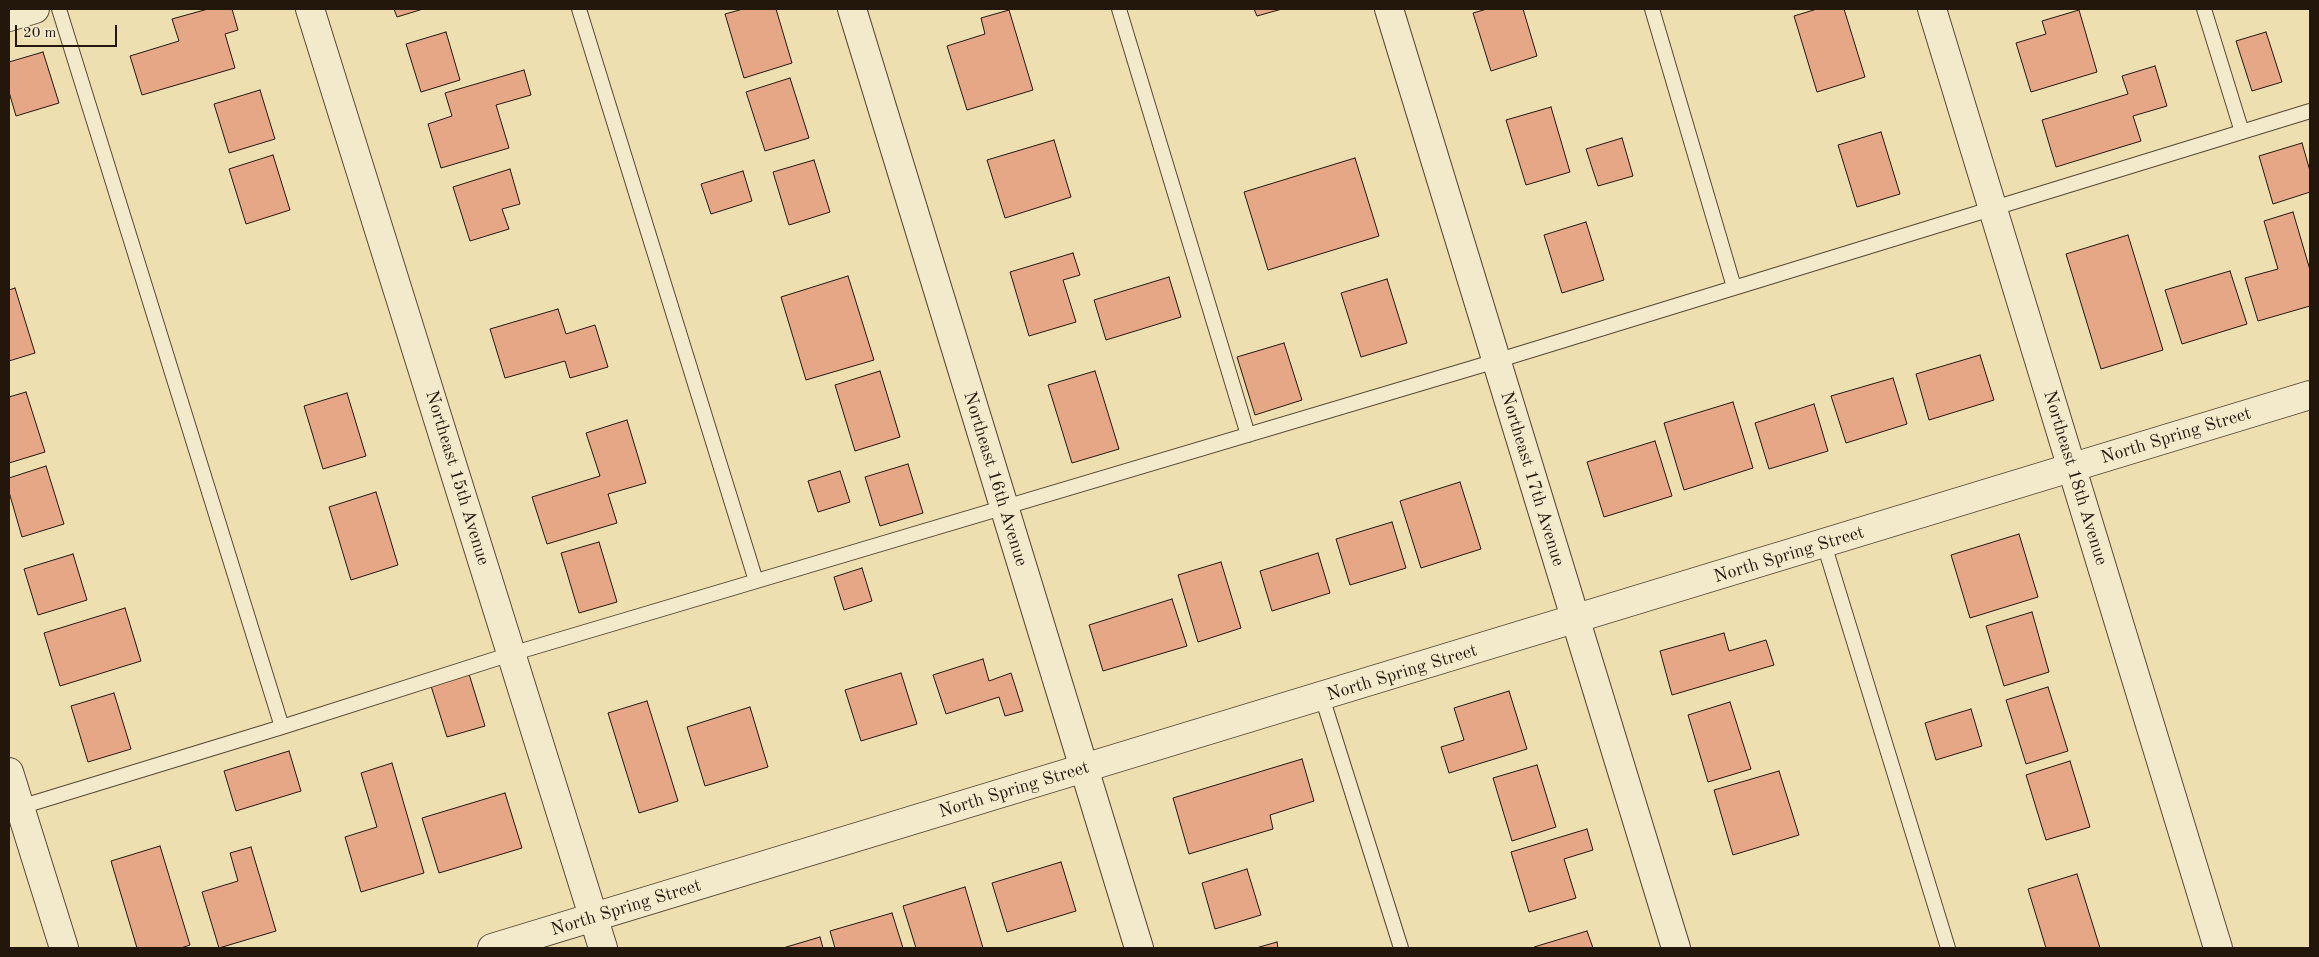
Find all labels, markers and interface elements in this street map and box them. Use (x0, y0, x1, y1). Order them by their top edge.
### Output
scale bar (18, 15, 120, 47)
text: 20 m (23, 26, 57, 41)
street label: Northeast 15th Avenue (420, 388, 494, 568)
street label: Northeast 18th Avenue (2038, 388, 2112, 568)
street label: Northeast 16th Avenue (958, 389, 1032, 569)
street label: Northeast 17th Avenue (1495, 389, 1569, 569)
street label: North Spring Street (2098, 403, 2254, 469)
street label: North Spring Street (1711, 522, 1867, 588)
street label: North Spring Street (1324, 640, 1480, 706)
street label: North Spring Street (936, 757, 1092, 823)
street label: North Spring Street (548, 875, 704, 941)

